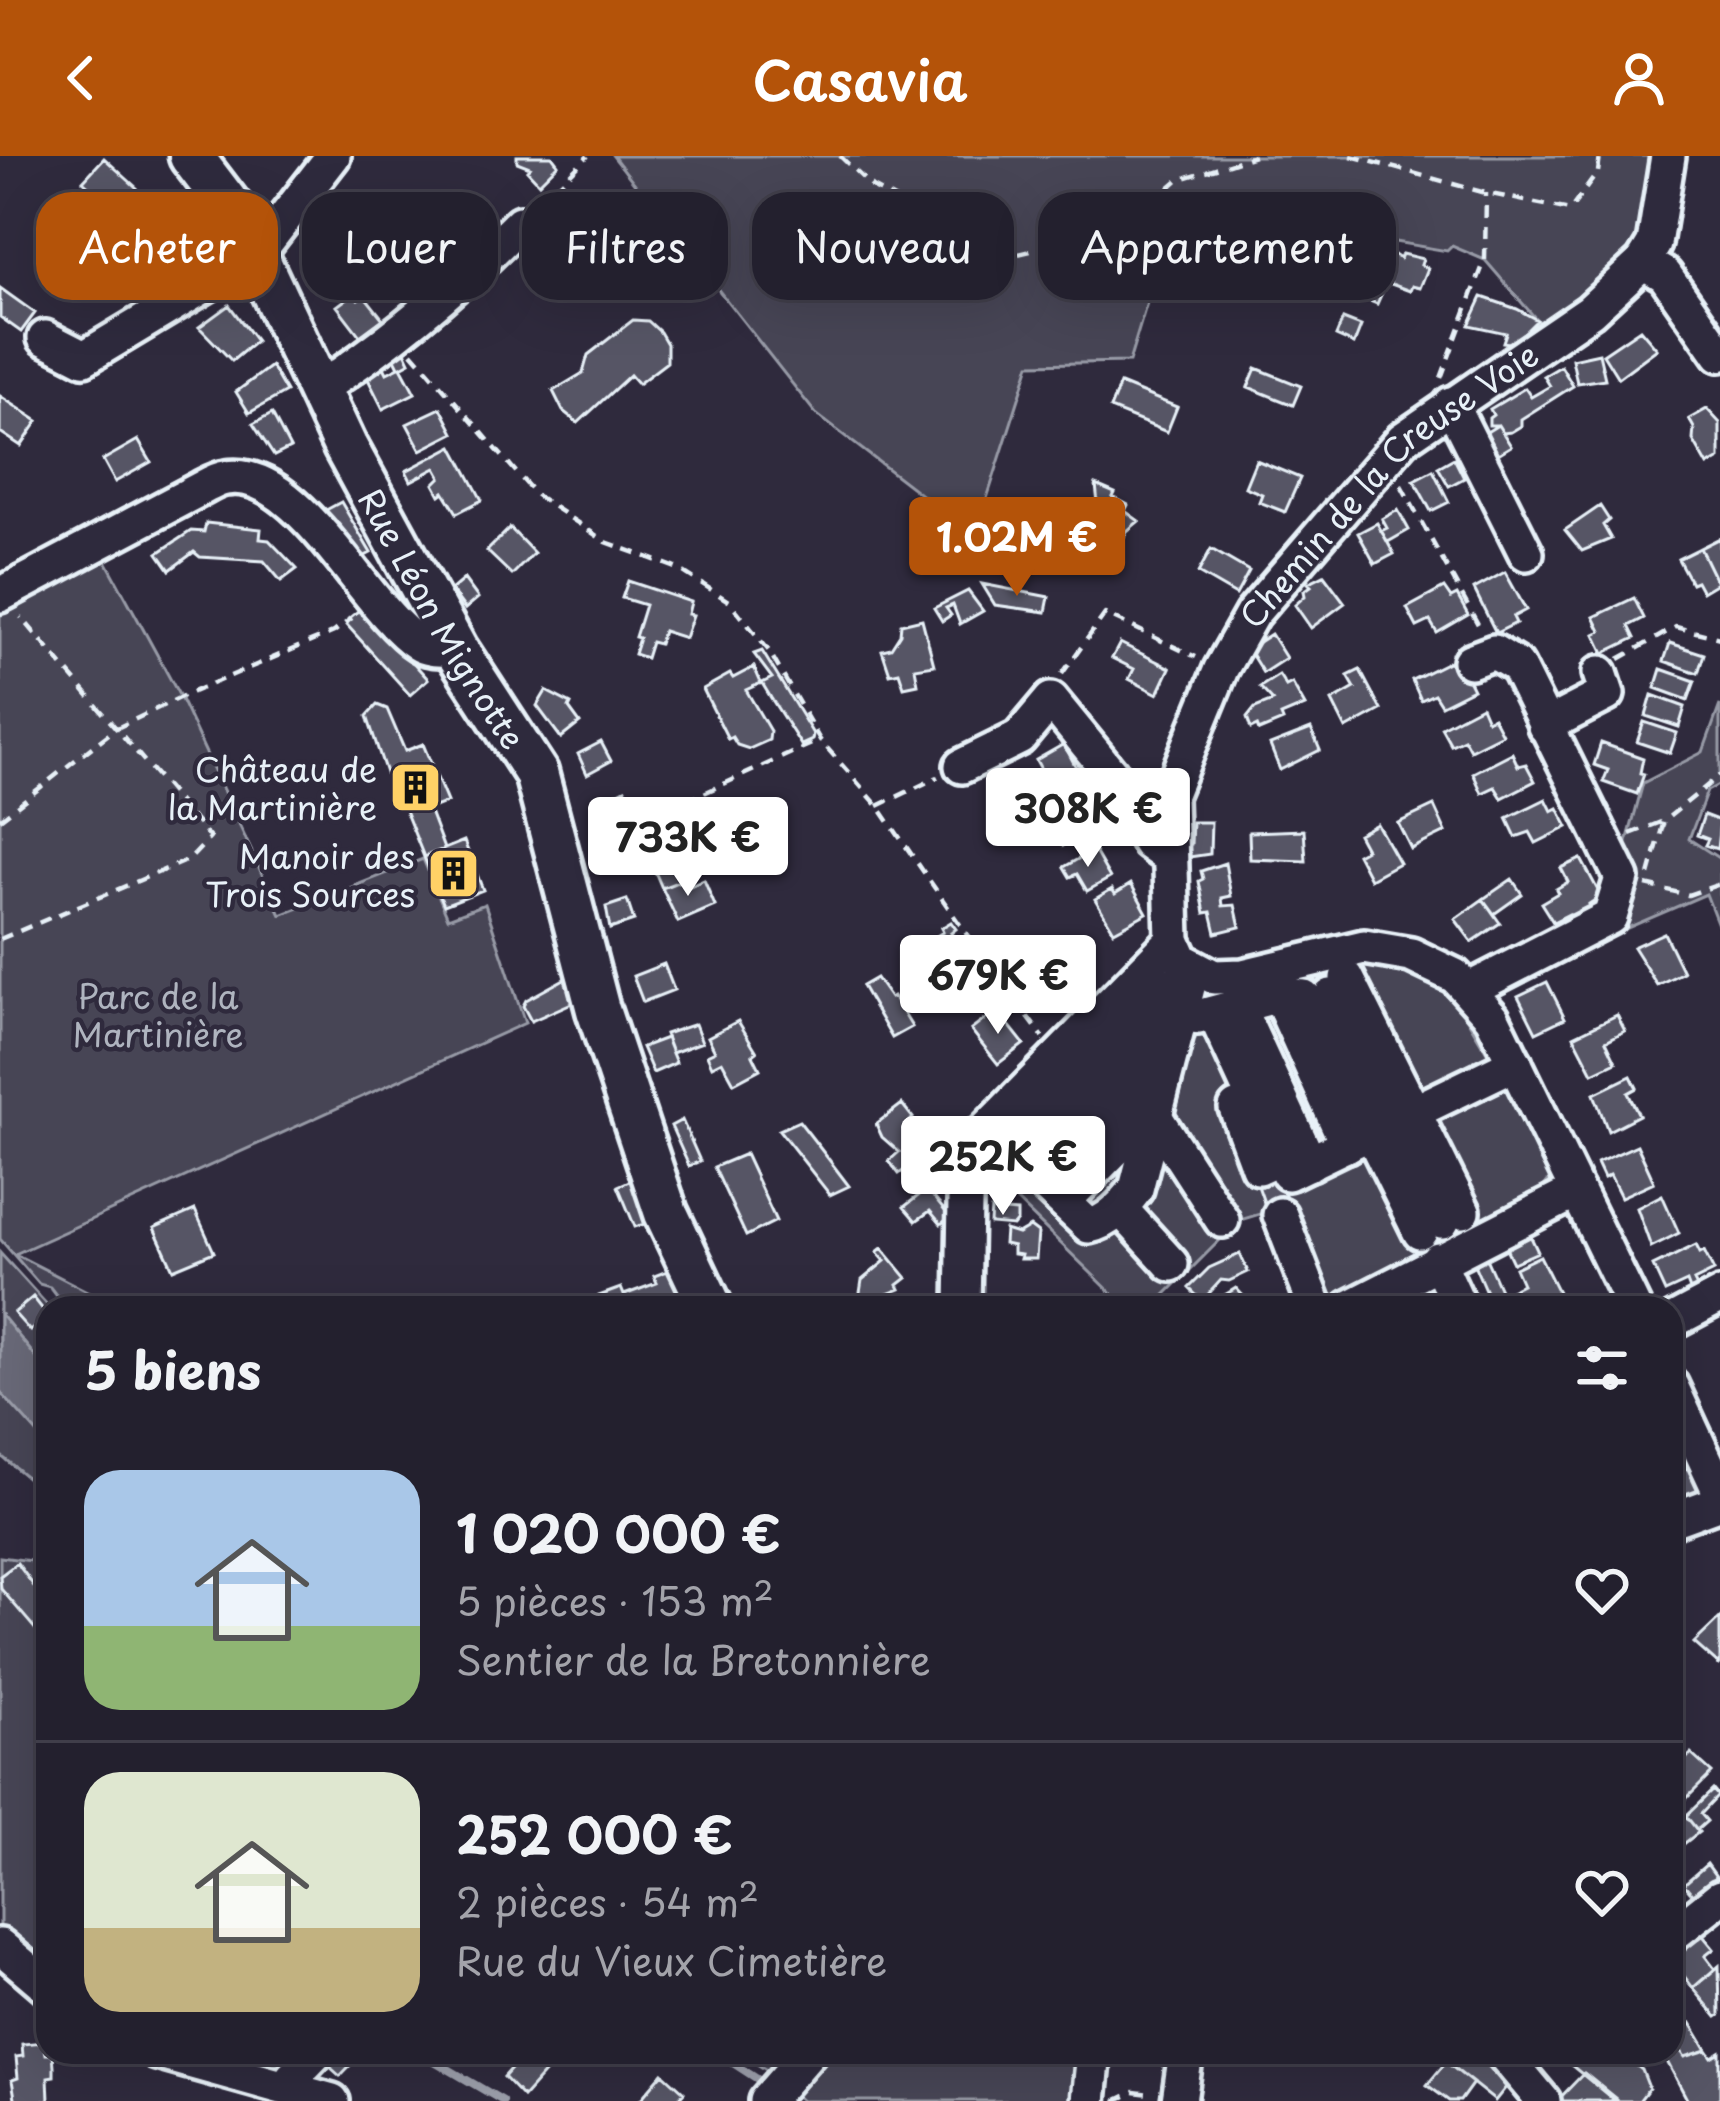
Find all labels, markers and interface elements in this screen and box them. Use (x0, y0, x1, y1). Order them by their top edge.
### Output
text: Casavia (752, 38, 968, 119)
icon: back (48, 45, 114, 111)
icon: person (1606, 45, 1672, 111)
chip: Acheter (36, 192, 278, 300)
chip: Louer (302, 192, 498, 300)
chip: Filtres (522, 192, 728, 300)
chip: Nouveau (752, 192, 1014, 300)
chip: Appartement (1038, 192, 1396, 300)
street label: Chemin de la Creuse Voie (1226, 329, 1548, 638)
street label: Rue Léon Mignotte (347, 479, 539, 759)
pin: 1.02M € (906, 497, 1128, 599)
text: 1.02M € (936, 506, 1098, 565)
place label: Château de la Martinière (167, 743, 377, 831)
building icon: Château de la Martinière (388, 759, 444, 815)
pin: 308K € (990, 768, 1186, 870)
text: 308K € (1013, 777, 1163, 836)
pin: 733K € (590, 797, 786, 899)
text: 733K € (615, 806, 761, 865)
place label: Manoir des Trois Sources (205, 830, 415, 918)
building icon: Manoir des Trois Sources (426, 846, 482, 902)
pin: 679K € (900, 935, 1096, 1037)
text: 679K € (927, 944, 1069, 1003)
park label: Parc de la Martinière (73, 970, 243, 1058)
pin: 252K € (905, 1116, 1101, 1218)
text: 252K € (928, 1125, 1078, 1184)
text: 5 biens (84, 1330, 261, 1407)
icon: filters (1569, 1335, 1635, 1401)
text: 1 020 000 € (456, 1493, 781, 1570)
icon: home (180, 1518, 324, 1662)
icon: heart (1569, 1557, 1635, 1623)
text: 5 pièces · 153 m² (456, 1570, 774, 1629)
text: Sentier de la Bretonnière (456, 1629, 931, 1688)
text: 252 000 € (456, 1794, 733, 1871)
icon: home (180, 1820, 324, 1964)
icon: heart (1569, 1859, 1635, 1925)
text: 2 pièces · 54 m² (456, 1871, 759, 1930)
text: Rue du Vieux Cimetière (456, 1930, 887, 1989)

